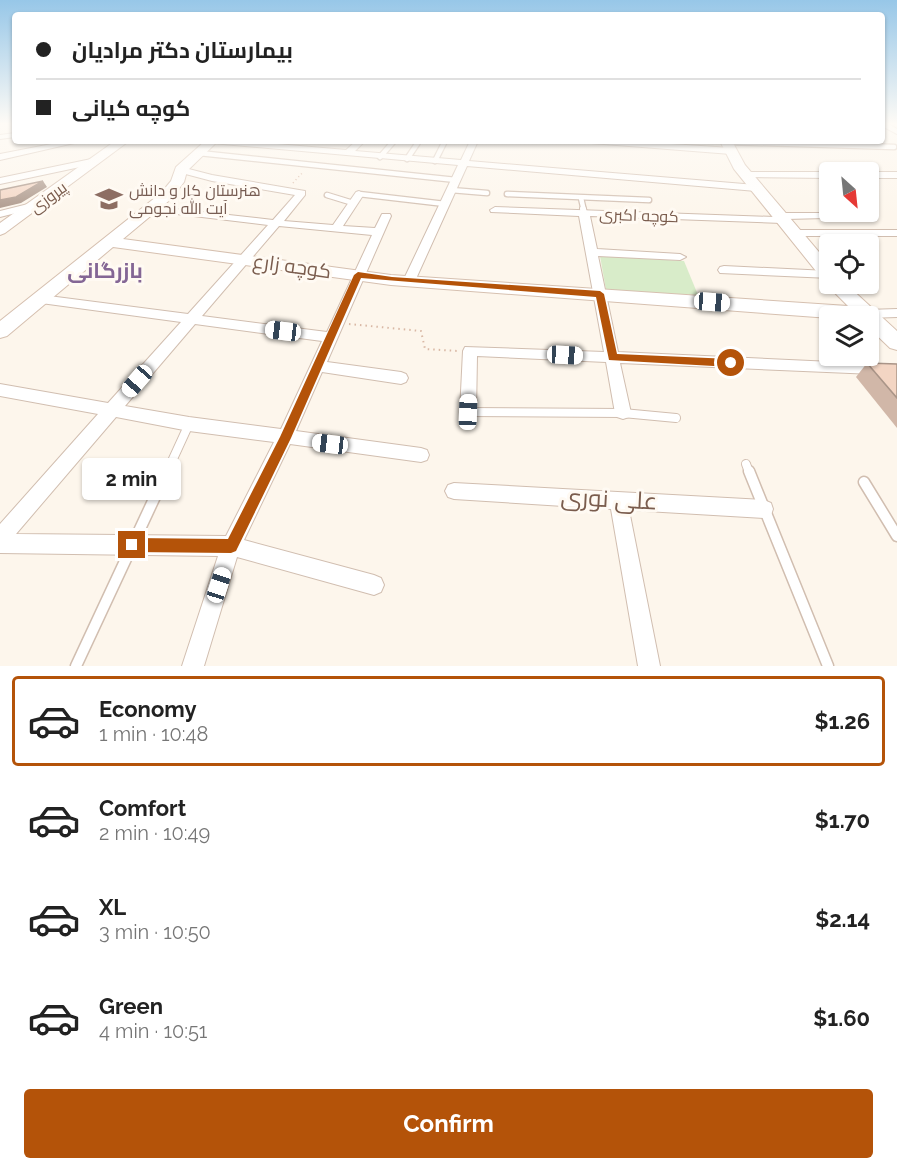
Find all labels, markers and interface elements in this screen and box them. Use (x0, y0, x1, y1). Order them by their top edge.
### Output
text: بیمارستان دکتر مرادیان (72, 37, 293, 63)
text: کوچه کیانی (72, 95, 190, 121)
north arrow (819, 162, 879, 222)
map controls (819, 162, 879, 366)
street label: پیروزی (26, 177, 72, 219)
place label: هنرستان کار و دانش آیت الله نجومی (129, 181, 261, 219)
school or university icon: هنرستان کار و دانش آیت الله نجومی (94, 184, 124, 214)
street label: کوچه اکبری (599, 205, 679, 228)
button: locate (819, 234, 879, 294)
street label: کوچه زارع (251, 249, 333, 285)
district label: بازرگانی (67, 258, 143, 283)
car (693, 292, 731, 312)
button: layers (819, 306, 879, 366)
car (264, 320, 302, 342)
car (547, 345, 583, 365)
route start (717, 349, 744, 376)
car (118, 362, 156, 400)
car (458, 394, 478, 430)
car (311, 433, 349, 455)
callout: 2 min (82, 458, 182, 500)
text: 2 min (106, 467, 157, 491)
street label: علی نوری (560, 481, 658, 516)
route end (118, 531, 145, 558)
car (205, 565, 233, 605)
icon: car (27, 694, 81, 748)
text: Economy (99, 696, 197, 722)
text: $1.26 (814, 708, 870, 734)
text: 1 min · 10:48 (99, 722, 208, 746)
icon: car (27, 793, 81, 847)
text: Comfort (99, 795, 186, 821)
text: $1.70 (815, 807, 870, 833)
text: 2 min · 10:49 (99, 821, 210, 845)
icon: car (27, 892, 81, 946)
text: XL (99, 894, 126, 920)
text: $2.14 (815, 906, 870, 932)
text: 3 min · 10:50 (99, 920, 211, 944)
icon: car (27, 991, 81, 1045)
text: Green (99, 993, 163, 1019)
text: $1.60 (813, 1005, 870, 1031)
text: 4 min · 10:51 (99, 1019, 207, 1043)
button: Confirm (24, 1089, 873, 1158)

